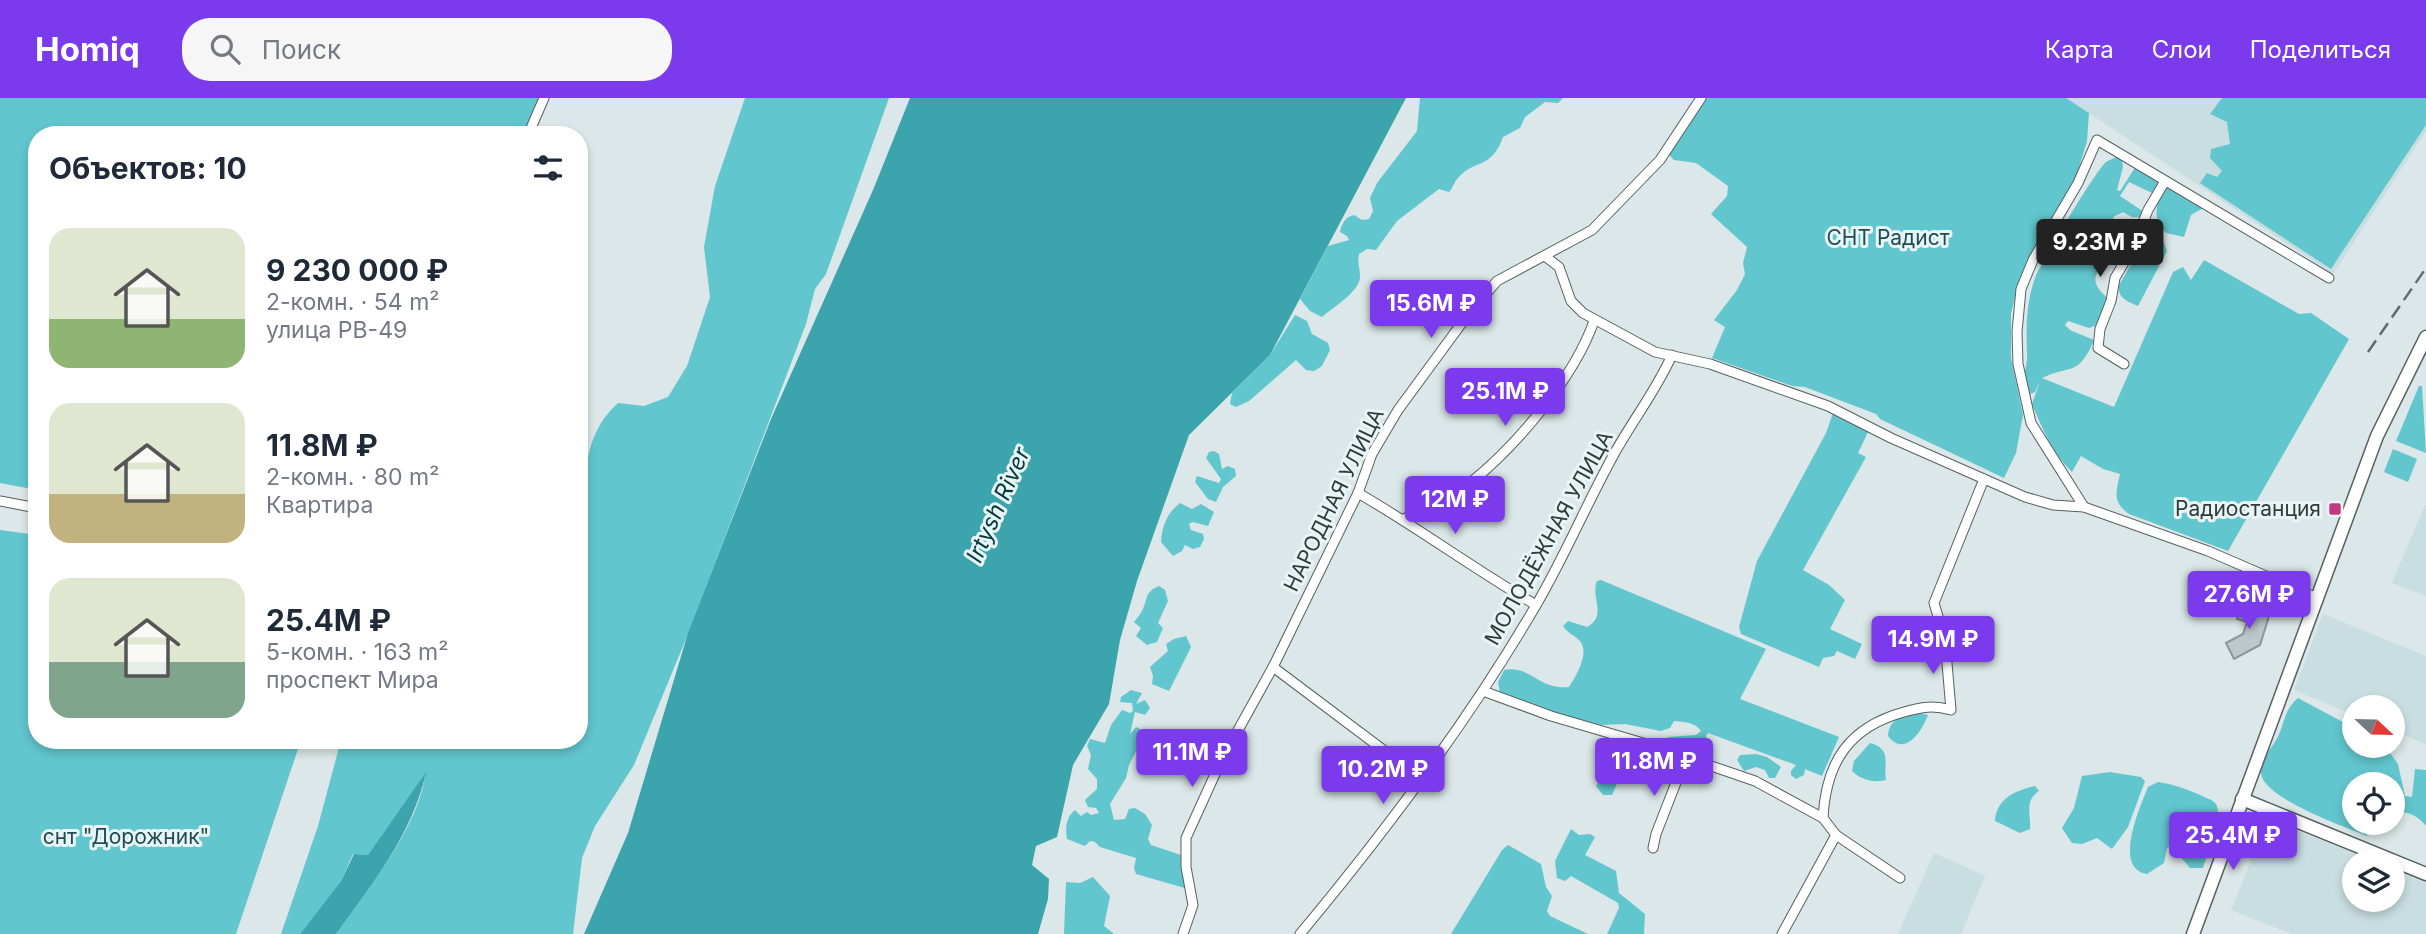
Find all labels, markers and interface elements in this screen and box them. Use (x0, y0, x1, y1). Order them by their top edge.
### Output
search box (182, 18, 672, 81)
text: Homiq (35, 29, 140, 69)
icon: search (206, 30, 244, 68)
text: Поиск (262, 34, 341, 65)
text: Карта (2045, 35, 2114, 64)
text: Слои (2152, 35, 2212, 64)
text: Поделиться (2250, 35, 2391, 64)
icon: filters (529, 149, 567, 187)
text: Объектов: 10 (49, 150, 247, 186)
pin: 9.23M ₽ (2035, 220, 2165, 279)
park label: СНТ Радист (1827, 225, 1950, 250)
text: 9.23M ₽ (2052, 228, 2148, 256)
text: 9 230 000 ₽ (266, 252, 448, 288)
icon: home (105, 256, 189, 340)
pin: 15.6M ₽ (1366, 280, 1496, 340)
text: 2-комн. · 54 m² (266, 288, 439, 316)
text: 15.6M ₽ (1386, 289, 1476, 317)
text: улица РВ-49 (266, 316, 407, 344)
pin: 25.1M ₽ (1440, 368, 1570, 428)
text: 25.1M ₽ (1461, 377, 1549, 405)
street label: НАРОДНАЯ УЛИЦА (1278, 404, 1389, 595)
street label: МОЛОДЁЖНАЯ УЛИЦА (1478, 426, 1618, 649)
text: 11.8M ₽ (266, 427, 378, 463)
icon: home (105, 431, 189, 515)
water label: Irtysh River (960, 442, 1036, 567)
text: 2-комн. · 80 m² (266, 463, 439, 491)
pin: 12M ₽ (1406, 476, 1504, 536)
text: 12M ₽ (1421, 485, 1489, 513)
text: Квартира (266, 491, 373, 519)
place label: Радиостанция (2175, 496, 2321, 521)
marker: Радиостанция (2327, 501, 2343, 517)
pin: 27.6M ₽ (2184, 572, 2314, 631)
text: 27.6M ₽ (2204, 580, 2294, 608)
text: 25.4M ₽ (266, 602, 391, 638)
icon: home (105, 606, 189, 690)
pin: 14.9M ₽ (1868, 616, 1998, 676)
text: 14.9M ₽ (1888, 625, 1978, 653)
text: 5-комн. · 163 m² (266, 638, 448, 666)
text: проспект Мира (266, 666, 439, 694)
north arrow (2342, 695, 2404, 758)
map controls (2342, 695, 2405, 912)
pin: 11.1M ₽ (1127, 730, 1257, 789)
text: 11.1M ₽ (1152, 738, 1232, 766)
pin: 11.8M ₽ (1589, 738, 1719, 798)
pin: 10.2M ₽ (1318, 746, 1448, 806)
text: 11.8M ₽ (1611, 747, 1697, 775)
text: 10.2M ₽ (1338, 755, 1428, 783)
button: locate (2342, 772, 2405, 835)
pin: 25.4M ₽ (2168, 812, 2298, 872)
text: 25.4M ₽ (2185, 821, 2281, 849)
park label: снт "Дорожник" (43, 824, 209, 849)
button: layers (2342, 849, 2405, 912)

